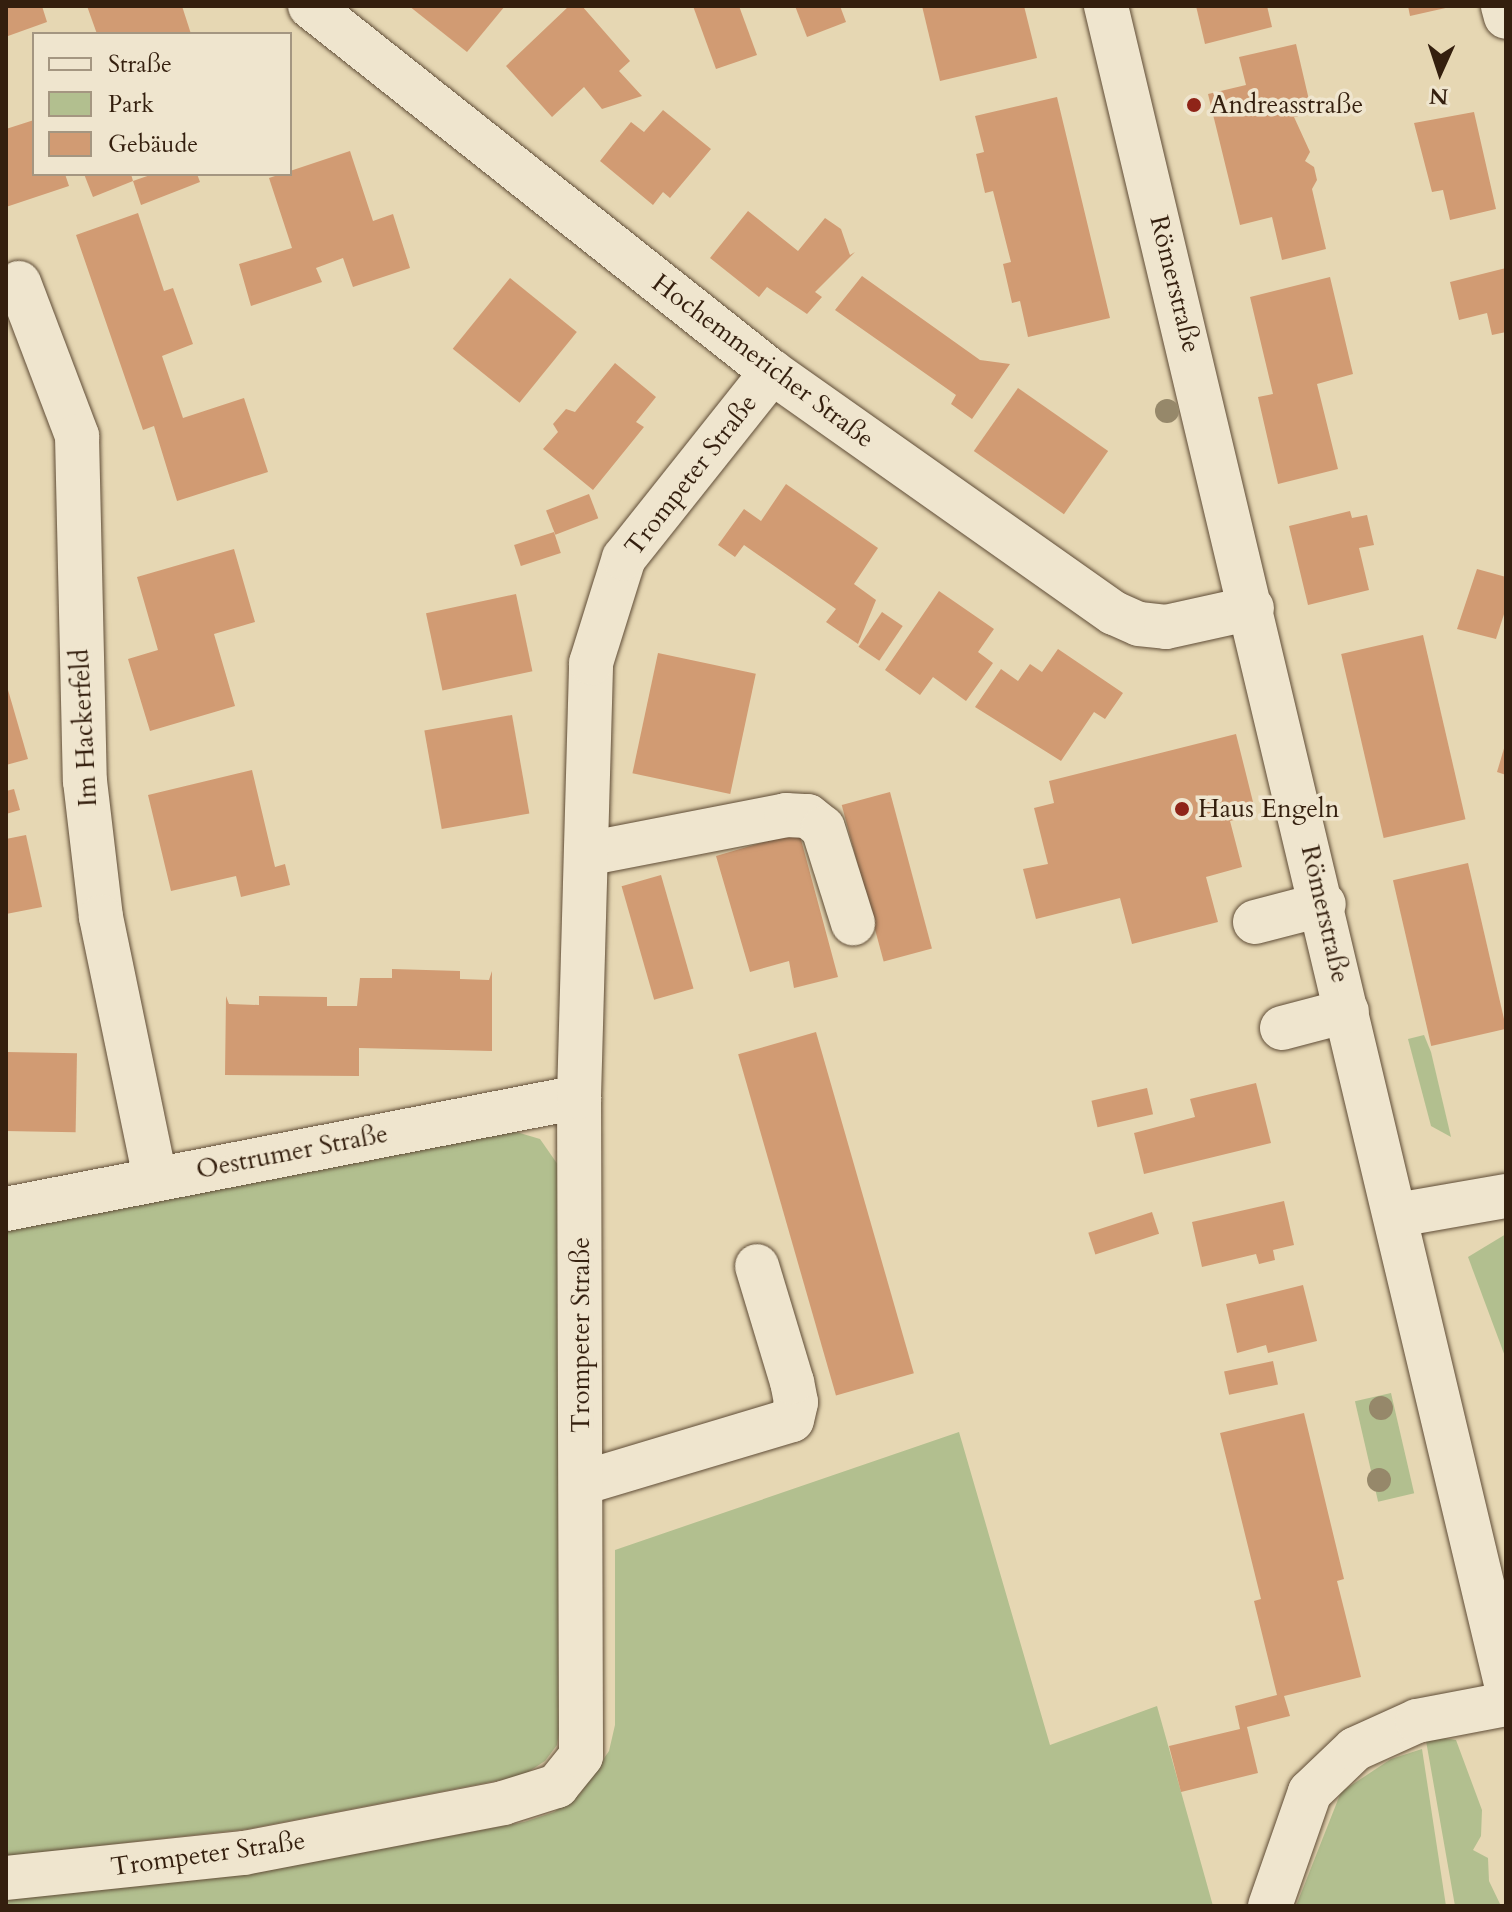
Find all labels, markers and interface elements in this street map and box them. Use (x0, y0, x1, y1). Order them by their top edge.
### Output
legend (32, 32, 292, 176)
north arrow (1400, 32, 1480, 112)
text: Straße (108, 48, 172, 81)
text: N (1428, 80, 1449, 111)
text: Park (108, 88, 154, 121)
place label: Andreasstraße (1210, 89, 1363, 121)
marker: Andreasstraße (1185, 96, 1203, 114)
text: Gebäude (108, 128, 198, 161)
street label: Römerstraße (1143, 212, 1207, 356)
street label: Hochemmericher Straße (646, 267, 880, 455)
street label: Trompeter Straße (618, 388, 764, 562)
street label: Im Hackerfeld (64, 648, 104, 808)
place label: Haus Engeln (1198, 793, 1340, 825)
marker: Haus Engeln (1173, 800, 1191, 818)
street label: Römerstraße (1294, 842, 1356, 986)
street label: Oestrumer Straße (194, 1118, 390, 1186)
street label: Trompeter Straße (565, 1237, 597, 1433)
street label: Trompeter Straße (109, 1825, 307, 1883)

